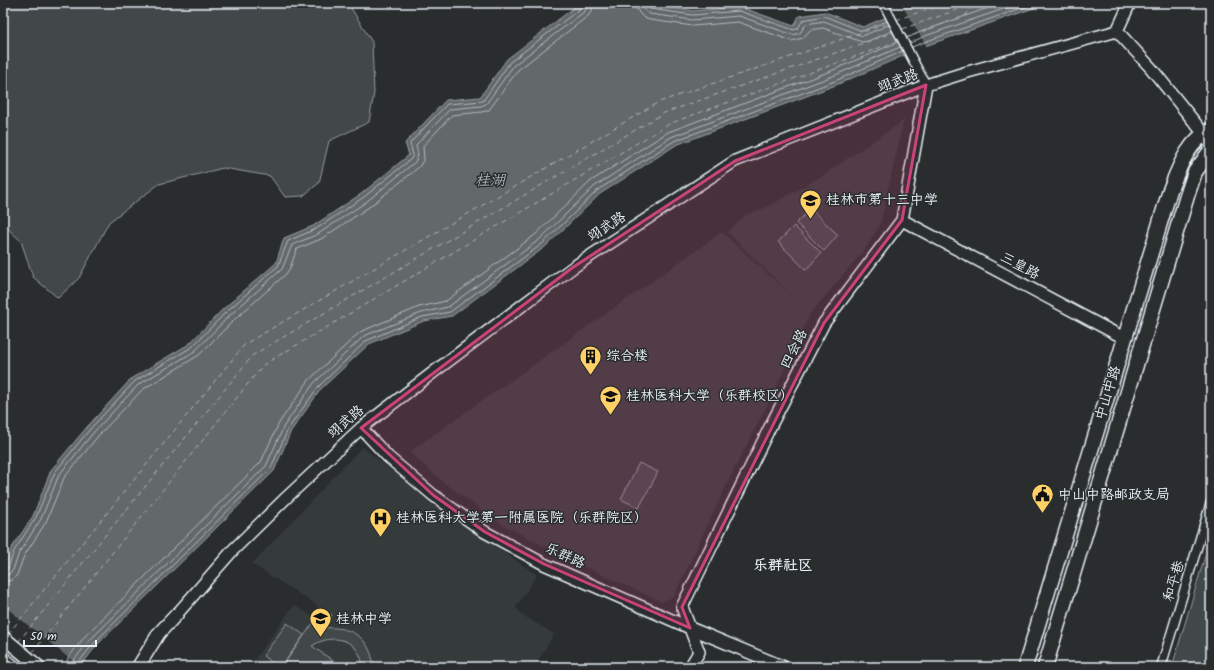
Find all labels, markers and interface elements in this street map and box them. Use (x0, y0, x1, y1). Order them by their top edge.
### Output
street label: 翊武路 (874, 63, 922, 99)
water label: 桂湖 (475, 169, 507, 193)
school or university icon: 桂林市第十三中学 (798, 187, 824, 220)
place label: 桂林市第十三中学 (826, 189, 938, 211)
street label: 翊武路 (583, 206, 631, 248)
street label: 三皇路 (996, 246, 1044, 286)
street label: 四会路 (775, 325, 813, 373)
building icon: 综合楼 (577, 343, 603, 376)
place label: 综合楼 (606, 345, 648, 367)
street label: 中山中路 (1089, 363, 1127, 423)
school or university icon: 桂林医科大学（乐群校区） (598, 383, 624, 416)
place label: 桂林医科大学（乐群校区） (626, 385, 794, 407)
street label: 翊武路 (323, 400, 369, 444)
public building icon: 中山中路邮政支局 (1030, 482, 1056, 515)
place label: 中山中路邮政支局 (1058, 484, 1170, 506)
hospital icon: 桂林医科大学第一附属医院（乐群院区） (367, 505, 393, 538)
place label: 桂林医科大学第一附属医院（乐群院区） (396, 507, 648, 529)
street label: 乐群路 (541, 537, 589, 575)
district label: 乐群社区 (753, 554, 813, 578)
street label: 和平巷 (1157, 557, 1191, 604)
school or university icon: 桂林中学 (308, 606, 334, 639)
place label: 桂林中学 (336, 608, 392, 630)
scale bar (24, 622, 96, 648)
text: 50 m (30, 627, 57, 646)

